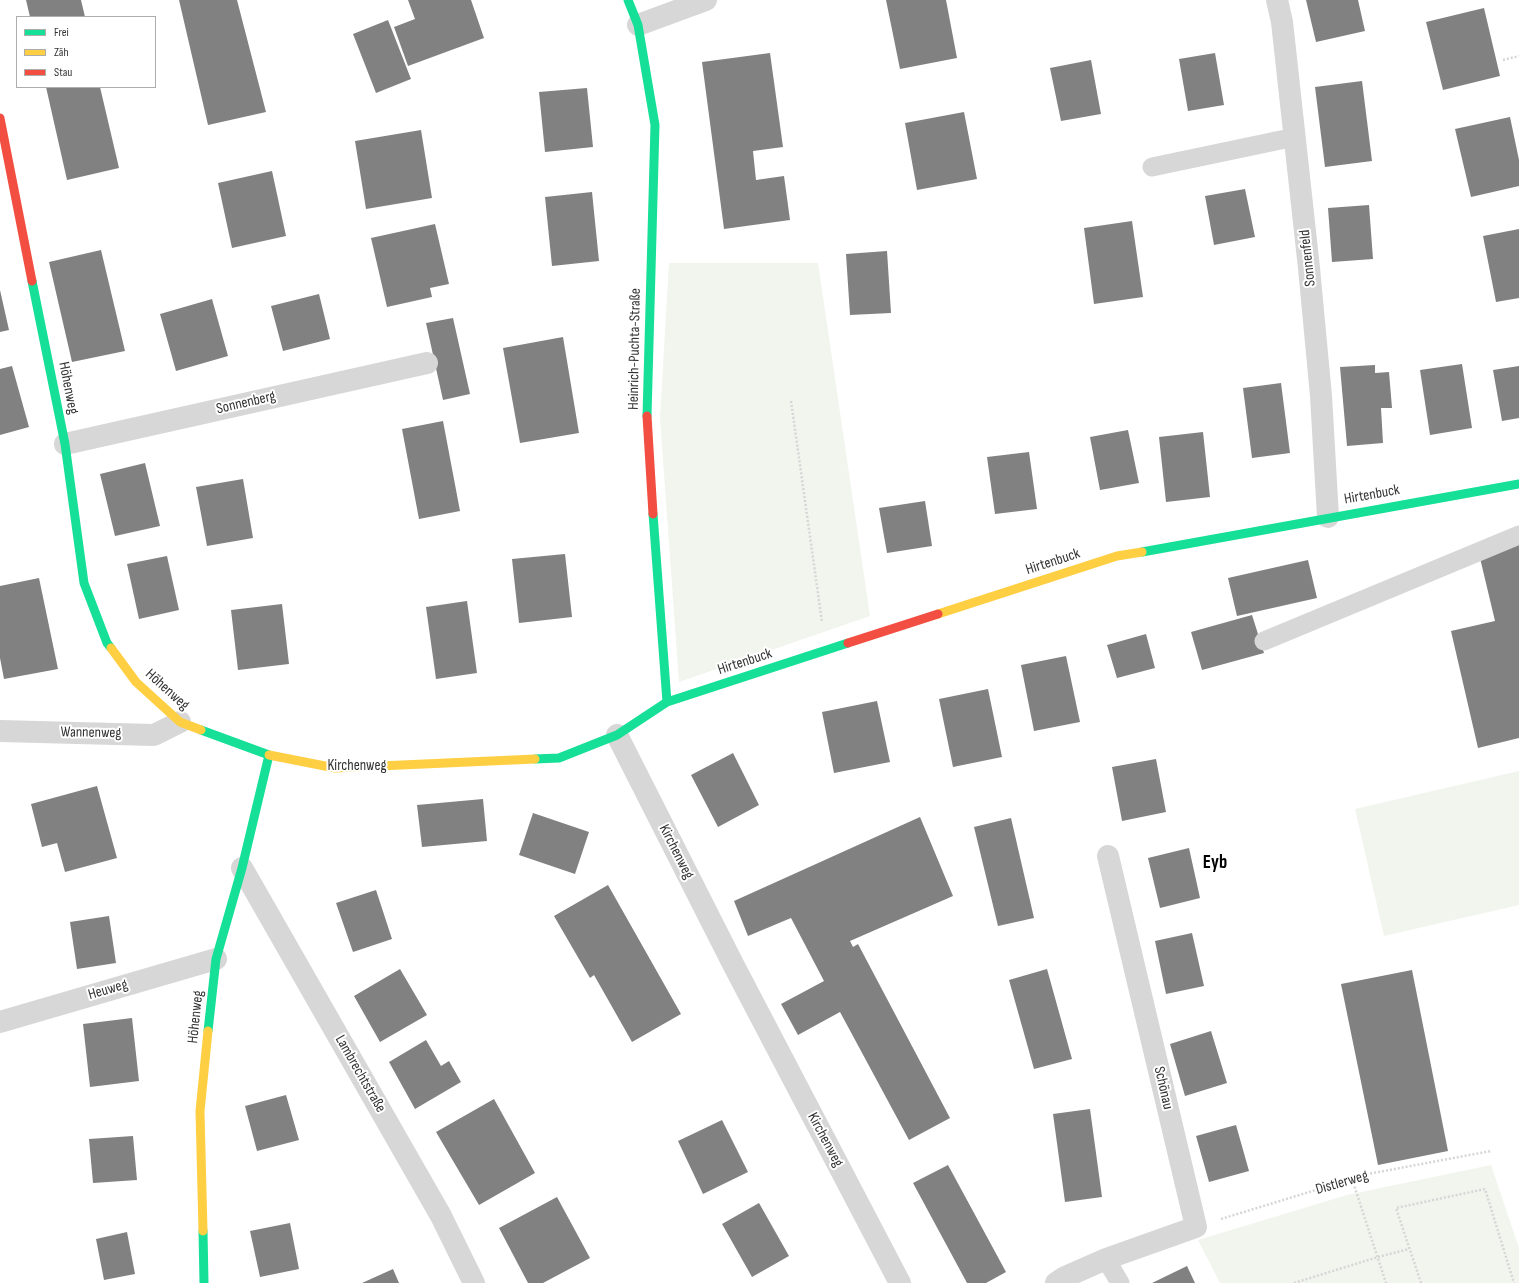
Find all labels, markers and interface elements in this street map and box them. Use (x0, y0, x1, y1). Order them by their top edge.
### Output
legend (16, 16, 156, 88)
text: Frei (54, 25, 69, 40)
text: Zäh (54, 45, 69, 60)
text: Stau (54, 65, 72, 80)
street label: Sonnenfeld (1296, 229, 1320, 287)
street label: Heinrich-Puchta-Straße (625, 288, 645, 410)
street label: Höhenweg (54, 360, 82, 416)
street label: Sonnenberg (215, 387, 277, 419)
street label: Hirtenbuck (1343, 481, 1401, 509)
street label: Hirtenbuck (1024, 545, 1082, 579)
street label: Hirtenbuck (716, 645, 774, 679)
street label: Höhenweg (141, 666, 193, 714)
street label: Wannenweg (60, 723, 122, 743)
street label: Kirchenweg (328, 757, 386, 775)
street label: Kirchenweg (655, 822, 697, 882)
district label: Eyb (1203, 852, 1227, 874)
street label: Heuweg (86, 976, 130, 1004)
street label: Höhenweg (184, 990, 208, 1044)
street label: Lambrechtstraße (331, 1032, 389, 1116)
street label: Schönau (1149, 1065, 1177, 1111)
street label: Kirchenweg (803, 1110, 847, 1170)
street label: Distlerweg (1314, 1167, 1370, 1199)

